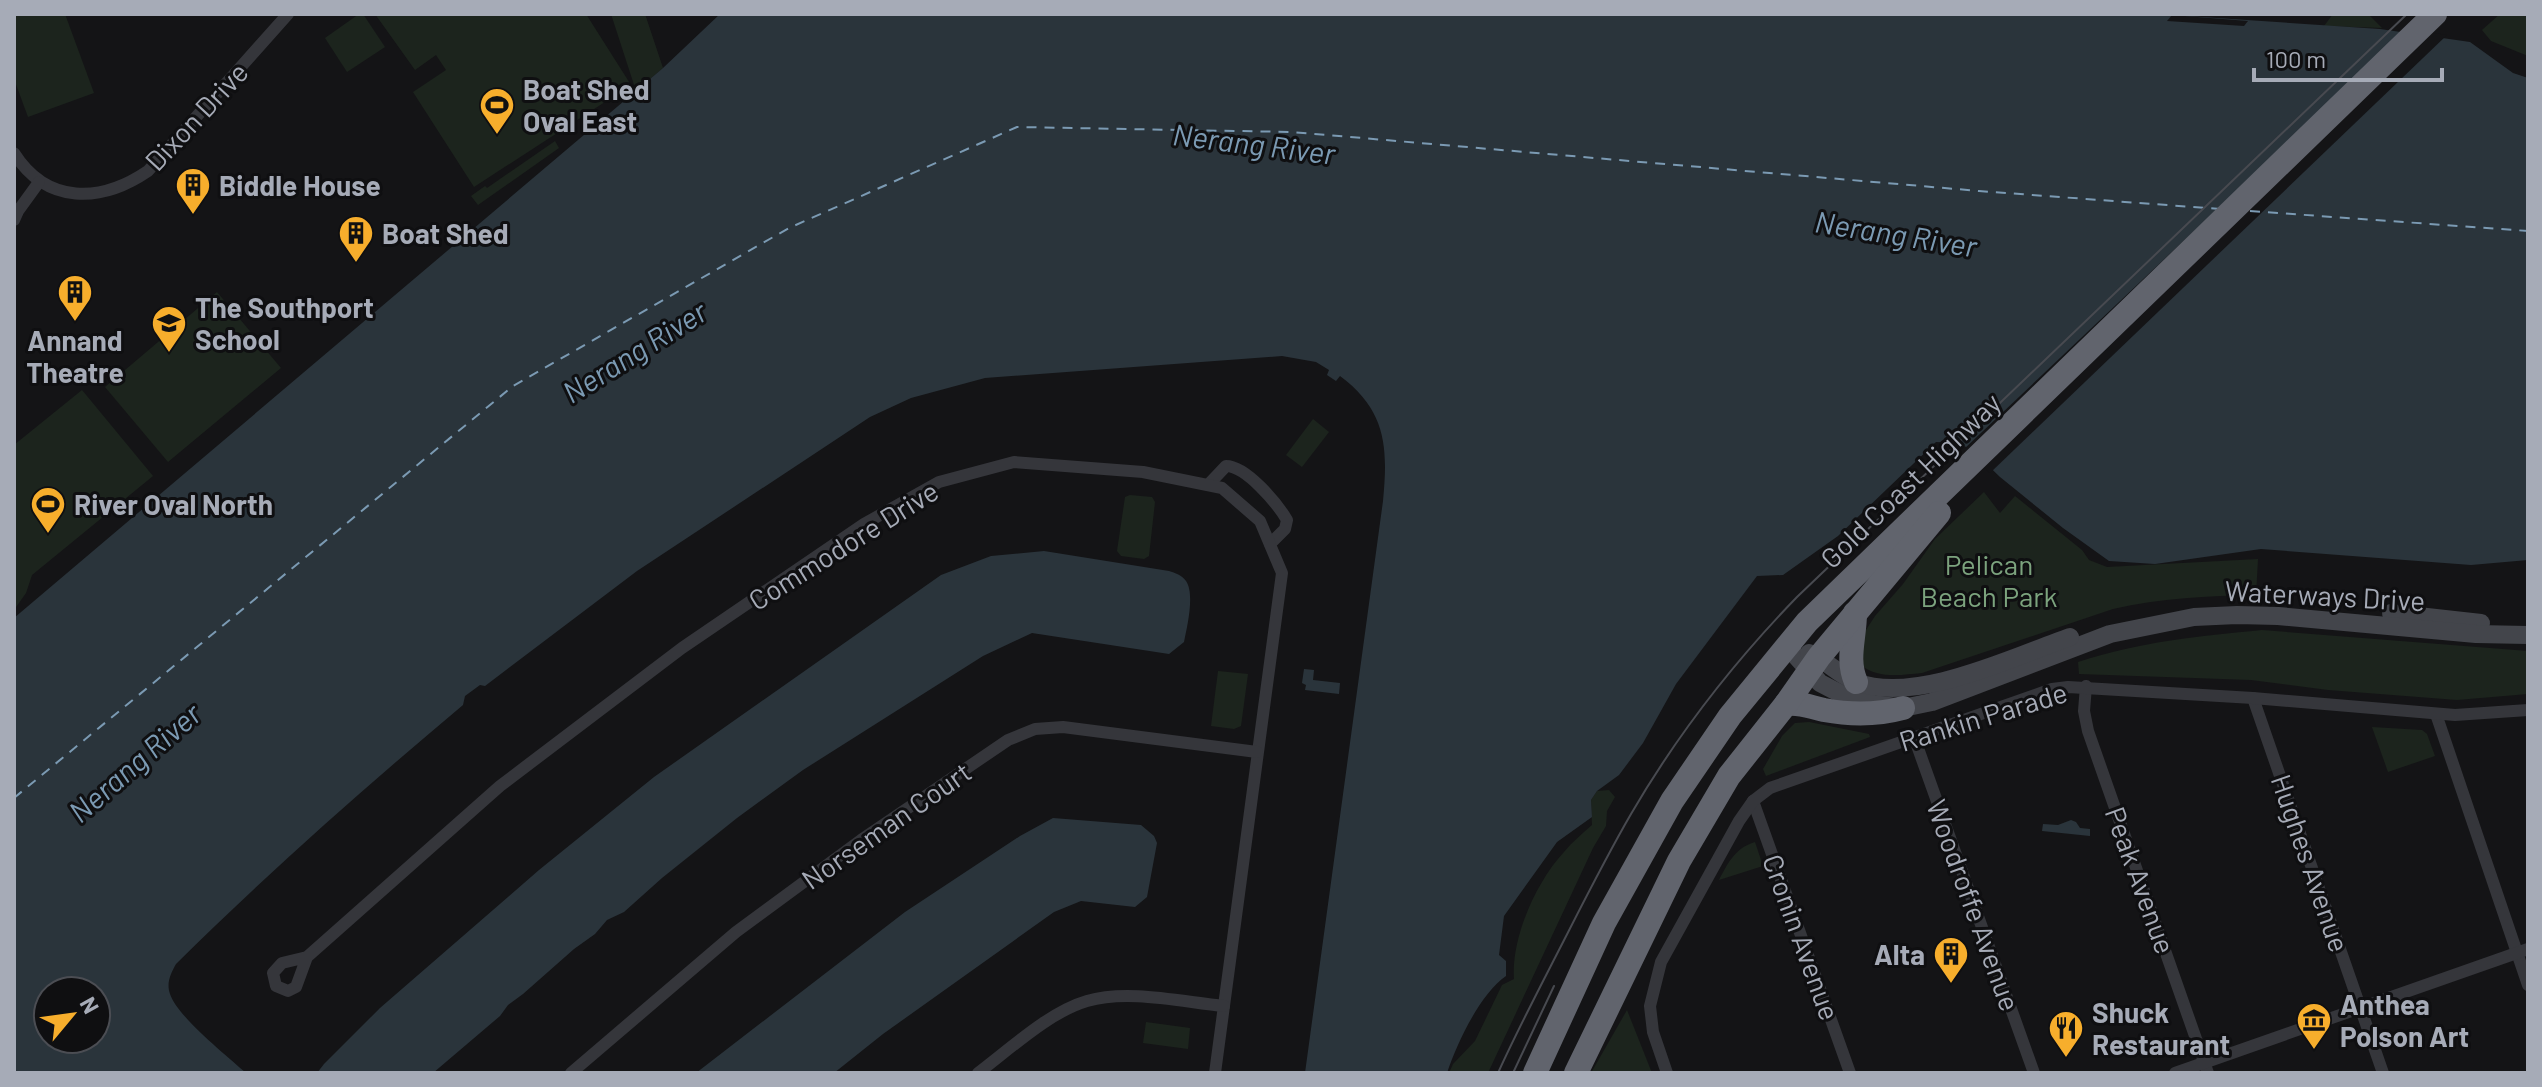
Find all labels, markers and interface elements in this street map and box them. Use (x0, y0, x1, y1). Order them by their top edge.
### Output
scale bar (2254, 32, 2442, 82)
text: 100 m (2266, 44, 2326, 73)
street label: Dixon Drive (137, 55, 255, 177)
place label: Boat Shed Oval East (523, 72, 650, 138)
sports icon: Boat Shed Oval East (478, 86, 516, 136)
water label: Nerang River (1171, 115, 1339, 171)
building icon: Biddle House (174, 166, 212, 216)
place label: Biddle House (219, 168, 381, 202)
water label: Nerang River (1813, 202, 1981, 264)
building icon: Boat Shed (337, 214, 375, 264)
place label: Boat Shed (382, 216, 509, 250)
building icon: Annand Theatre (56, 273, 94, 323)
place label: The Southport School (195, 290, 374, 356)
water label: Nerang River (555, 292, 714, 409)
school or university icon: The Southport School (150, 304, 188, 354)
place label: Annand Theatre (26, 323, 124, 389)
street label: Gold Coast Highway (1813, 385, 2007, 575)
street label: Commodore Drive (742, 473, 944, 617)
sports icon: River Oval North (29, 485, 67, 535)
place label: River Oval North (74, 487, 273, 521)
park label: Pelican Beach Park (1921, 547, 2057, 613)
street label: Waterways Drive (2224, 573, 2426, 617)
street label: Rankin Parade (1895, 674, 2071, 758)
water label: Nerang River (61, 694, 208, 829)
street label: Norseman Court (795, 754, 977, 896)
street label: Hughes Avenue (2265, 770, 2357, 956)
street label: Woodroffe Avenue (1920, 795, 2028, 1015)
street label: Peak Avenue (2099, 802, 2183, 958)
street label: Cronin Avenue (1756, 849, 1848, 1025)
building icon: Alta (1932, 935, 1970, 985)
place label: Alta (1874, 937, 1925, 971)
north arrow (32, 975, 112, 1055)
place label: Anthea Polson Art (2340, 987, 2469, 1053)
text: N (75, 992, 105, 1018)
place label: Shuck Restaurant (2092, 995, 2230, 1061)
museum icon: Anthea Polson Art (2295, 1001, 2333, 1051)
restaurant icon: Shuck Restaurant (2047, 1009, 2085, 1059)

